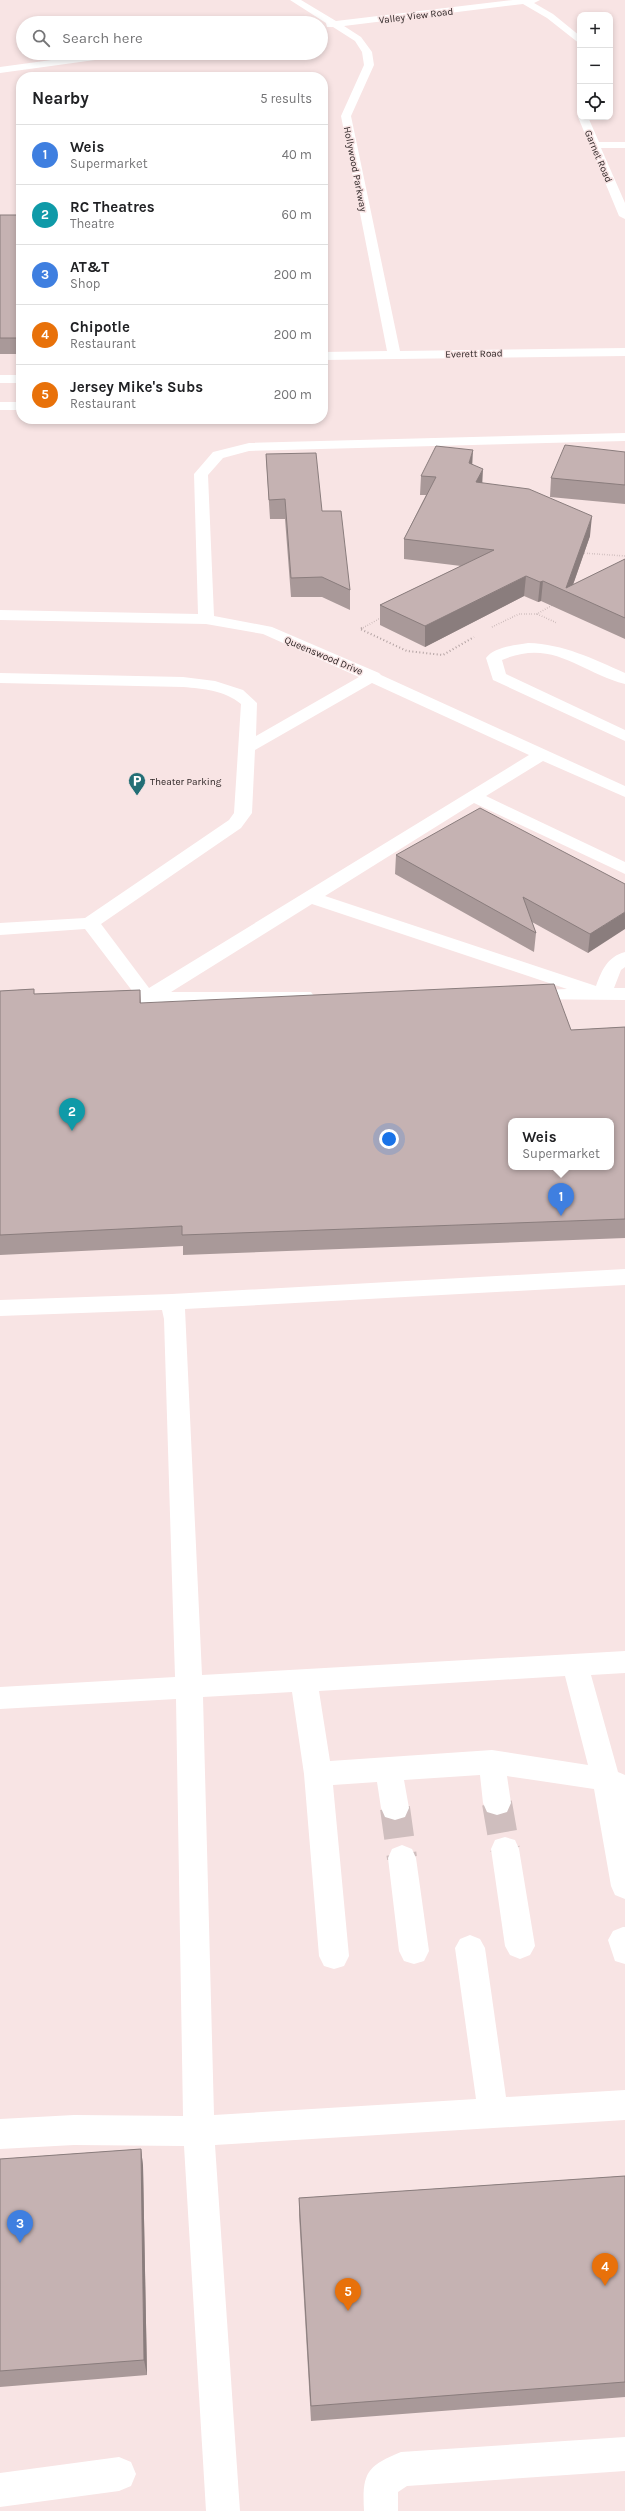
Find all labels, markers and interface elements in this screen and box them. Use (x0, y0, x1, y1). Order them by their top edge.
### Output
street label: Valley View Road (378, 5, 454, 27)
map controls (577, 12, 613, 120)
button: + (577, 12, 613, 48)
search box (16, 16, 328, 60)
icon: search (30, 27, 52, 49)
text: Search here (62, 29, 143, 47)
button: − (577, 48, 613, 84)
button: locate (577, 84, 613, 120)
text: Nearby (32, 88, 89, 108)
text: 5 results (260, 91, 312, 106)
street label: Hollywood Parkway (341, 126, 369, 213)
street label: Garnet Road (582, 128, 615, 184)
text: Weis (70, 138, 104, 156)
text: 1 (43, 147, 47, 162)
text: 40 m (282, 147, 312, 162)
text: Supermarket (70, 156, 148, 171)
text: RC Theatres (70, 198, 155, 216)
text: 2 (41, 207, 49, 222)
text: 60 m (282, 207, 312, 222)
text: Theatre (70, 216, 114, 231)
text: AT&T (70, 258, 109, 276)
text: 3 (41, 267, 49, 282)
text: 200 m (274, 267, 312, 282)
text: Shop (70, 276, 100, 291)
text: Chipotle (70, 318, 130, 336)
text: 4 (41, 327, 49, 342)
text: 200 m (274, 327, 312, 342)
text: Restaurant (70, 336, 136, 351)
street label: Everett Road (445, 347, 503, 361)
text: Jersey Mike's Subs (70, 378, 203, 396)
text: 5 (41, 387, 49, 402)
text: 200 m (274, 387, 312, 402)
text: Restaurant (70, 396, 136, 411)
street label: Queenswood Drive (283, 634, 365, 678)
parking icon: Theater Parking (127, 771, 147, 796)
place label: Theater Parking (150, 776, 222, 788)
pin: 2 (59, 1098, 85, 1131)
popup (508, 1118, 614, 1170)
text: Weis (522, 1128, 557, 1146)
your location (379, 1129, 399, 1149)
text: Supermarket (522, 1146, 600, 1161)
pin: 1 (548, 1183, 574, 1216)
pin: 3 (7, 2210, 33, 2243)
pin: 4 (592, 2253, 618, 2286)
pin: 5 (335, 2278, 361, 2311)

